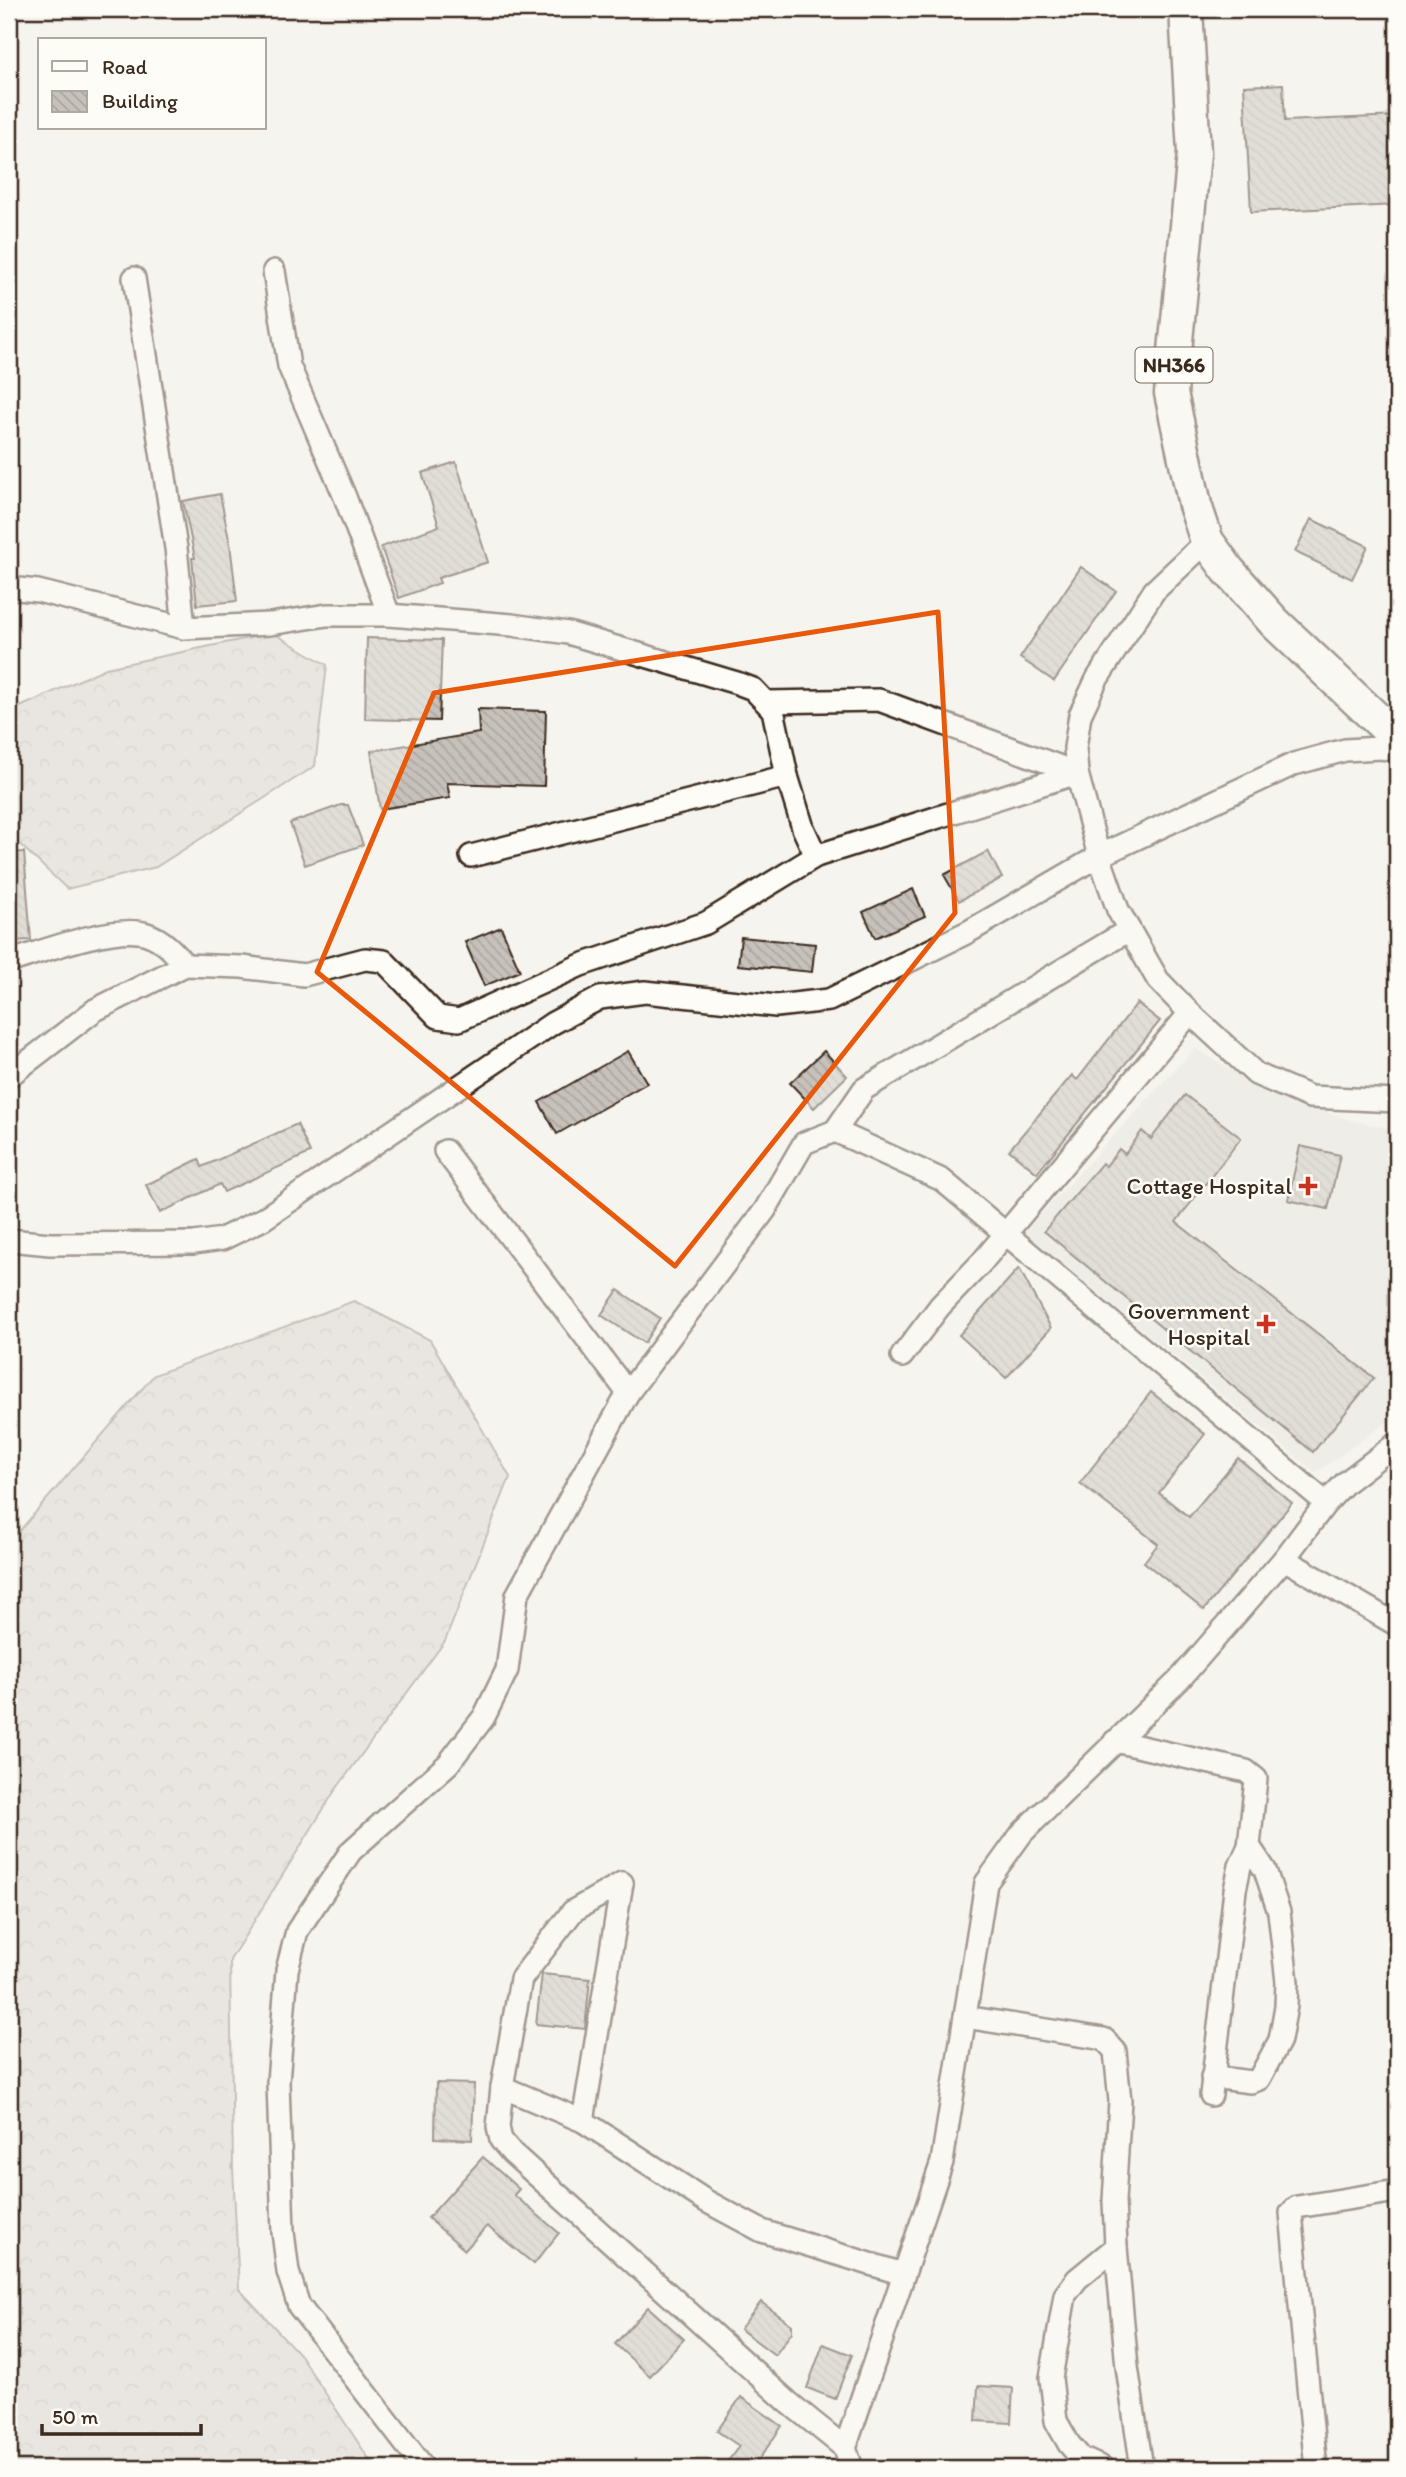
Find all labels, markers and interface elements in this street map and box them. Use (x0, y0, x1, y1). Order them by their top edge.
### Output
legend (38, 38, 266, 130)
text: Road (102, 54, 148, 79)
text: Building (102, 88, 178, 113)
road number: NH366 (1136, 348, 1212, 382)
place label: Cottage Hospital (1127, 1172, 1292, 1200)
marker: Cottage Hospital (1298, 1176, 1318, 1196)
place label: Government Hospital (1128, 1297, 1250, 1351)
marker: Government Hospital (1256, 1314, 1276, 1334)
scale bar (42, 2393, 201, 2437)
text: 50 m (52, 2404, 99, 2429)

